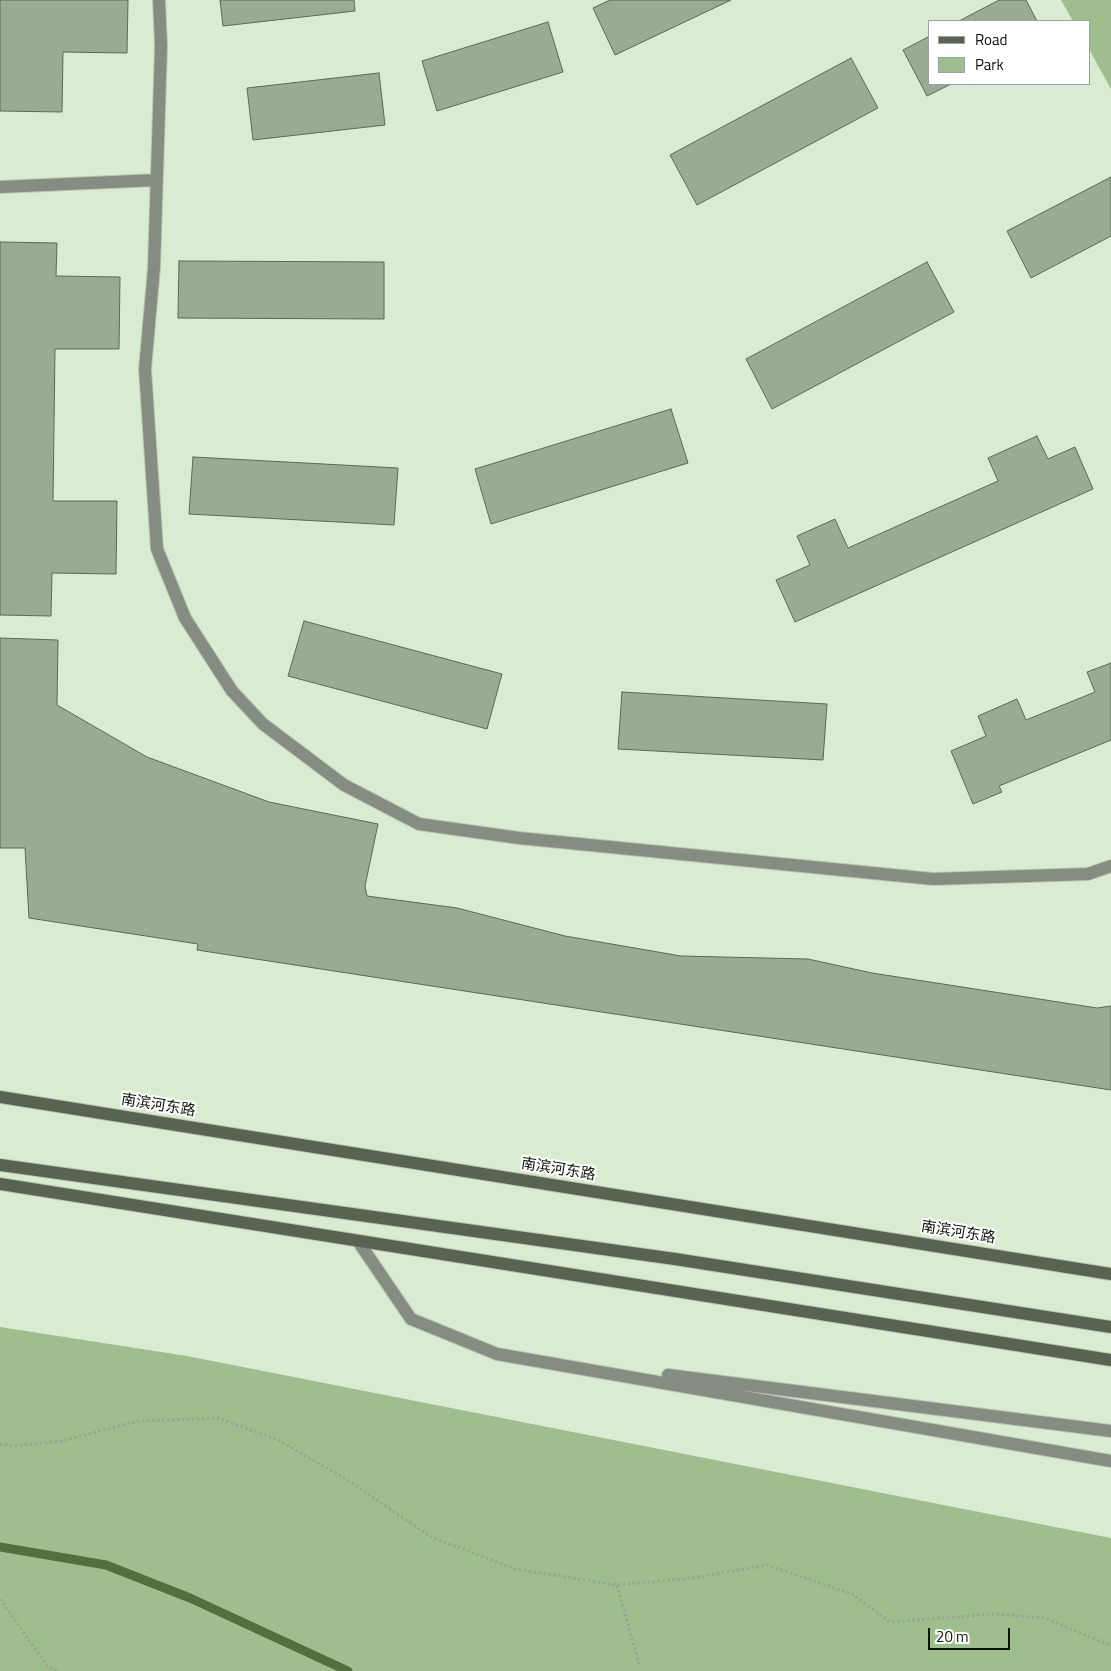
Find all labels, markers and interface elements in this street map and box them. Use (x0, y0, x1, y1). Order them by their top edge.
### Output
legend (928, 20, 1091, 85)
text: Road (975, 28, 1007, 51)
text: Park (975, 53, 1004, 76)
street label: 南滨河东路 (120, 1091, 196, 1121)
street label: 南滨河东路 (520, 1155, 596, 1185)
street label: 南滨河东路 (920, 1218, 996, 1248)
scale bar (931, 1618, 1014, 1650)
text: 20 m (936, 1625, 969, 1648)

